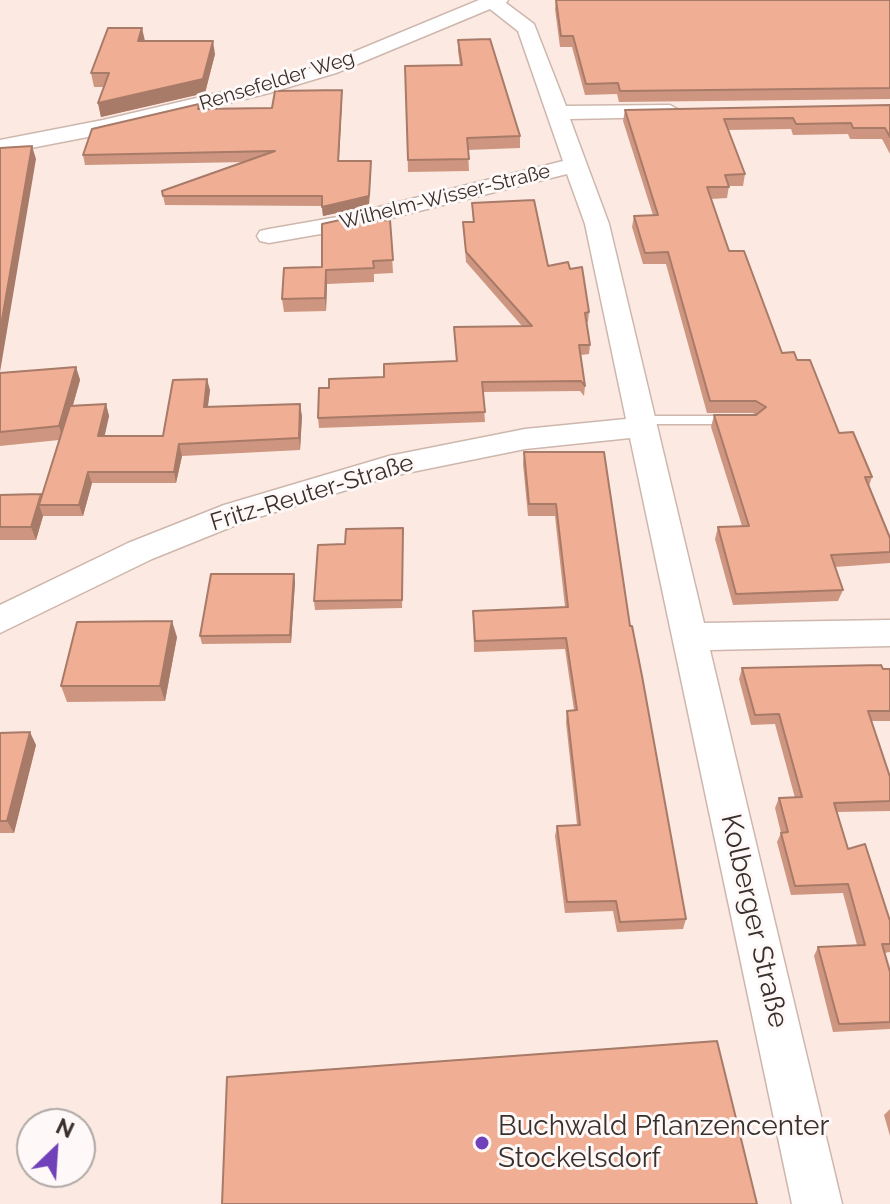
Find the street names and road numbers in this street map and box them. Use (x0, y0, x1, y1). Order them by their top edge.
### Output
street label: Rensefelder Weg (197, 46, 357, 116)
street label: Wilhelm-Wisser-Straße (337, 159, 553, 235)
street label: Fritz-Reuter-Straße (207, 448, 417, 538)
street label: Kolberger Straße (713, 811, 795, 1031)

